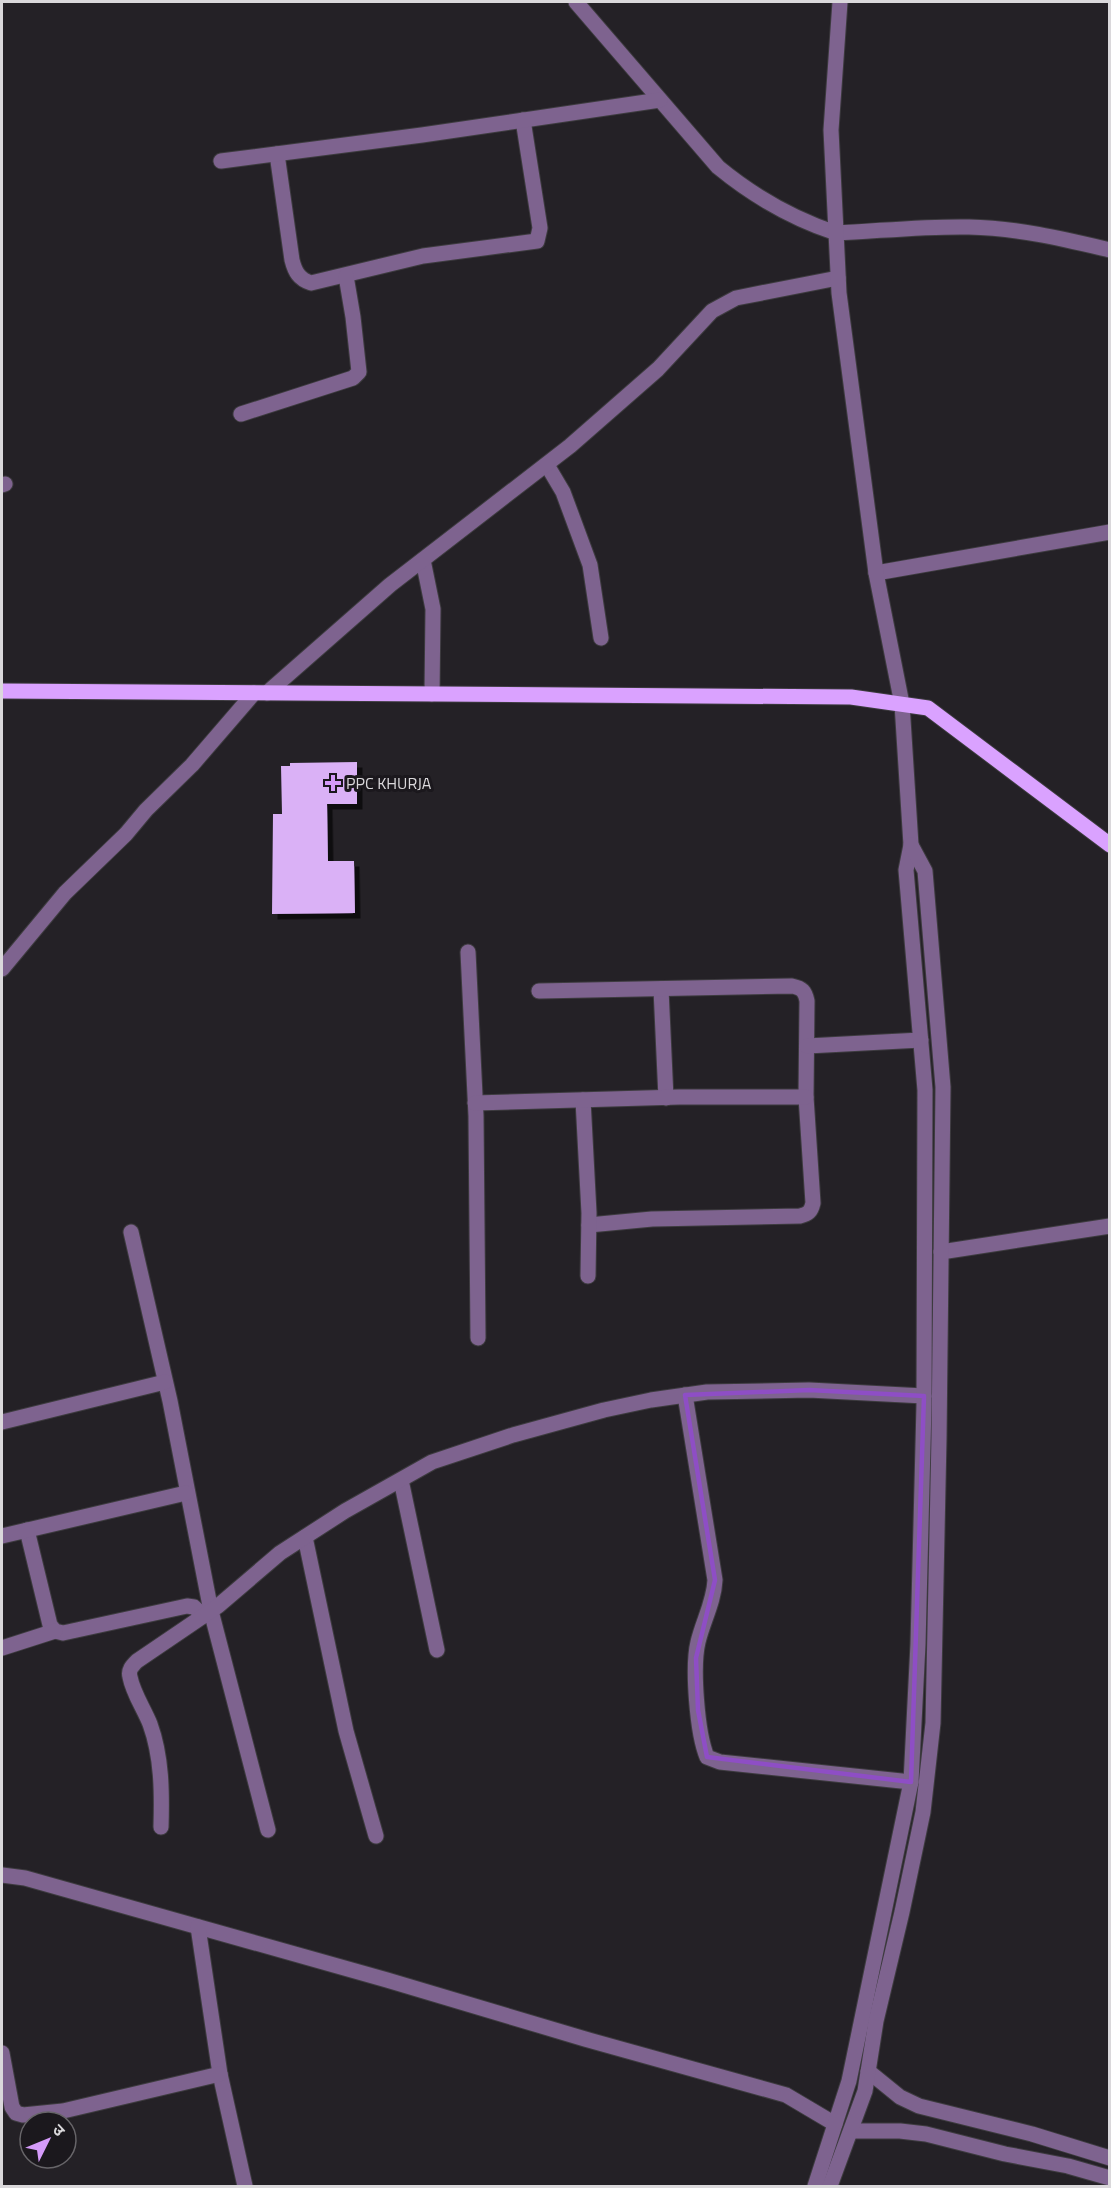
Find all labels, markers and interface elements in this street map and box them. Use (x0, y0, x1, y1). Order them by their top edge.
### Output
place label: PPC KHURJA (346, 771, 432, 795)
marker: PPC KHURJA (324, 774, 342, 792)
north arrow (18, 2110, 78, 2170)
text: उ (47, 2118, 71, 2142)

